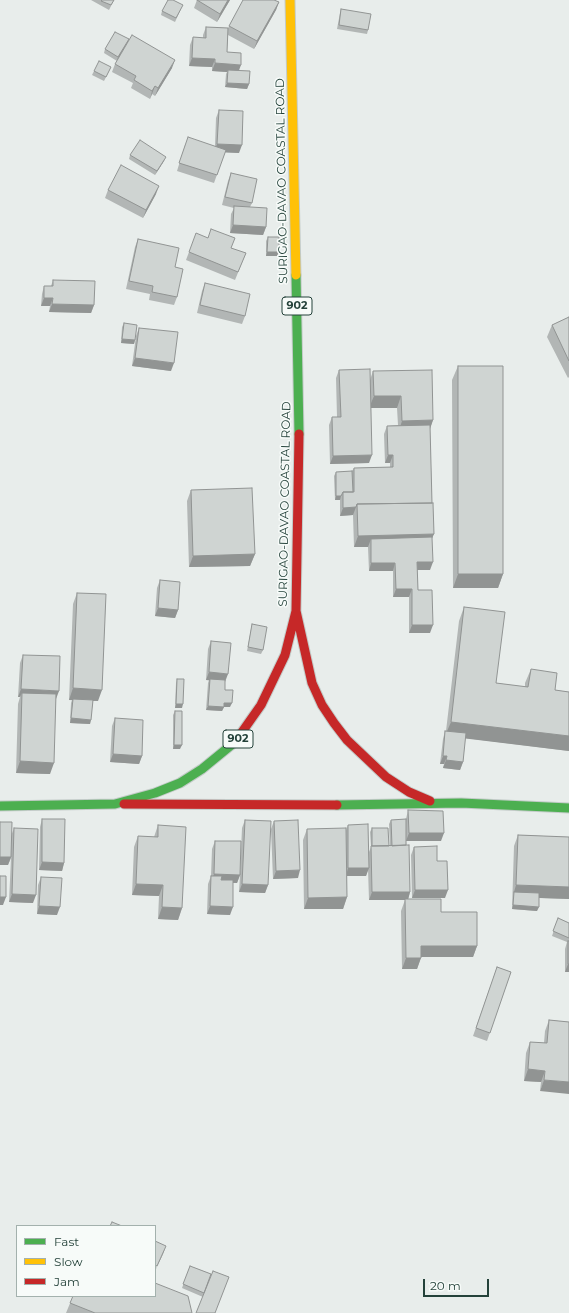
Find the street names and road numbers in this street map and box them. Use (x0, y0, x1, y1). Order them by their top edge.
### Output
street label: SURIGAO-DAVAO COASTAL ROAD (273, 78, 291, 284)
road number: 902 (282, 297, 312, 315)
street label: SURIGAO-DAVAO COASTAL ROAD (276, 401, 294, 607)
road number: 902 (223, 730, 253, 748)

